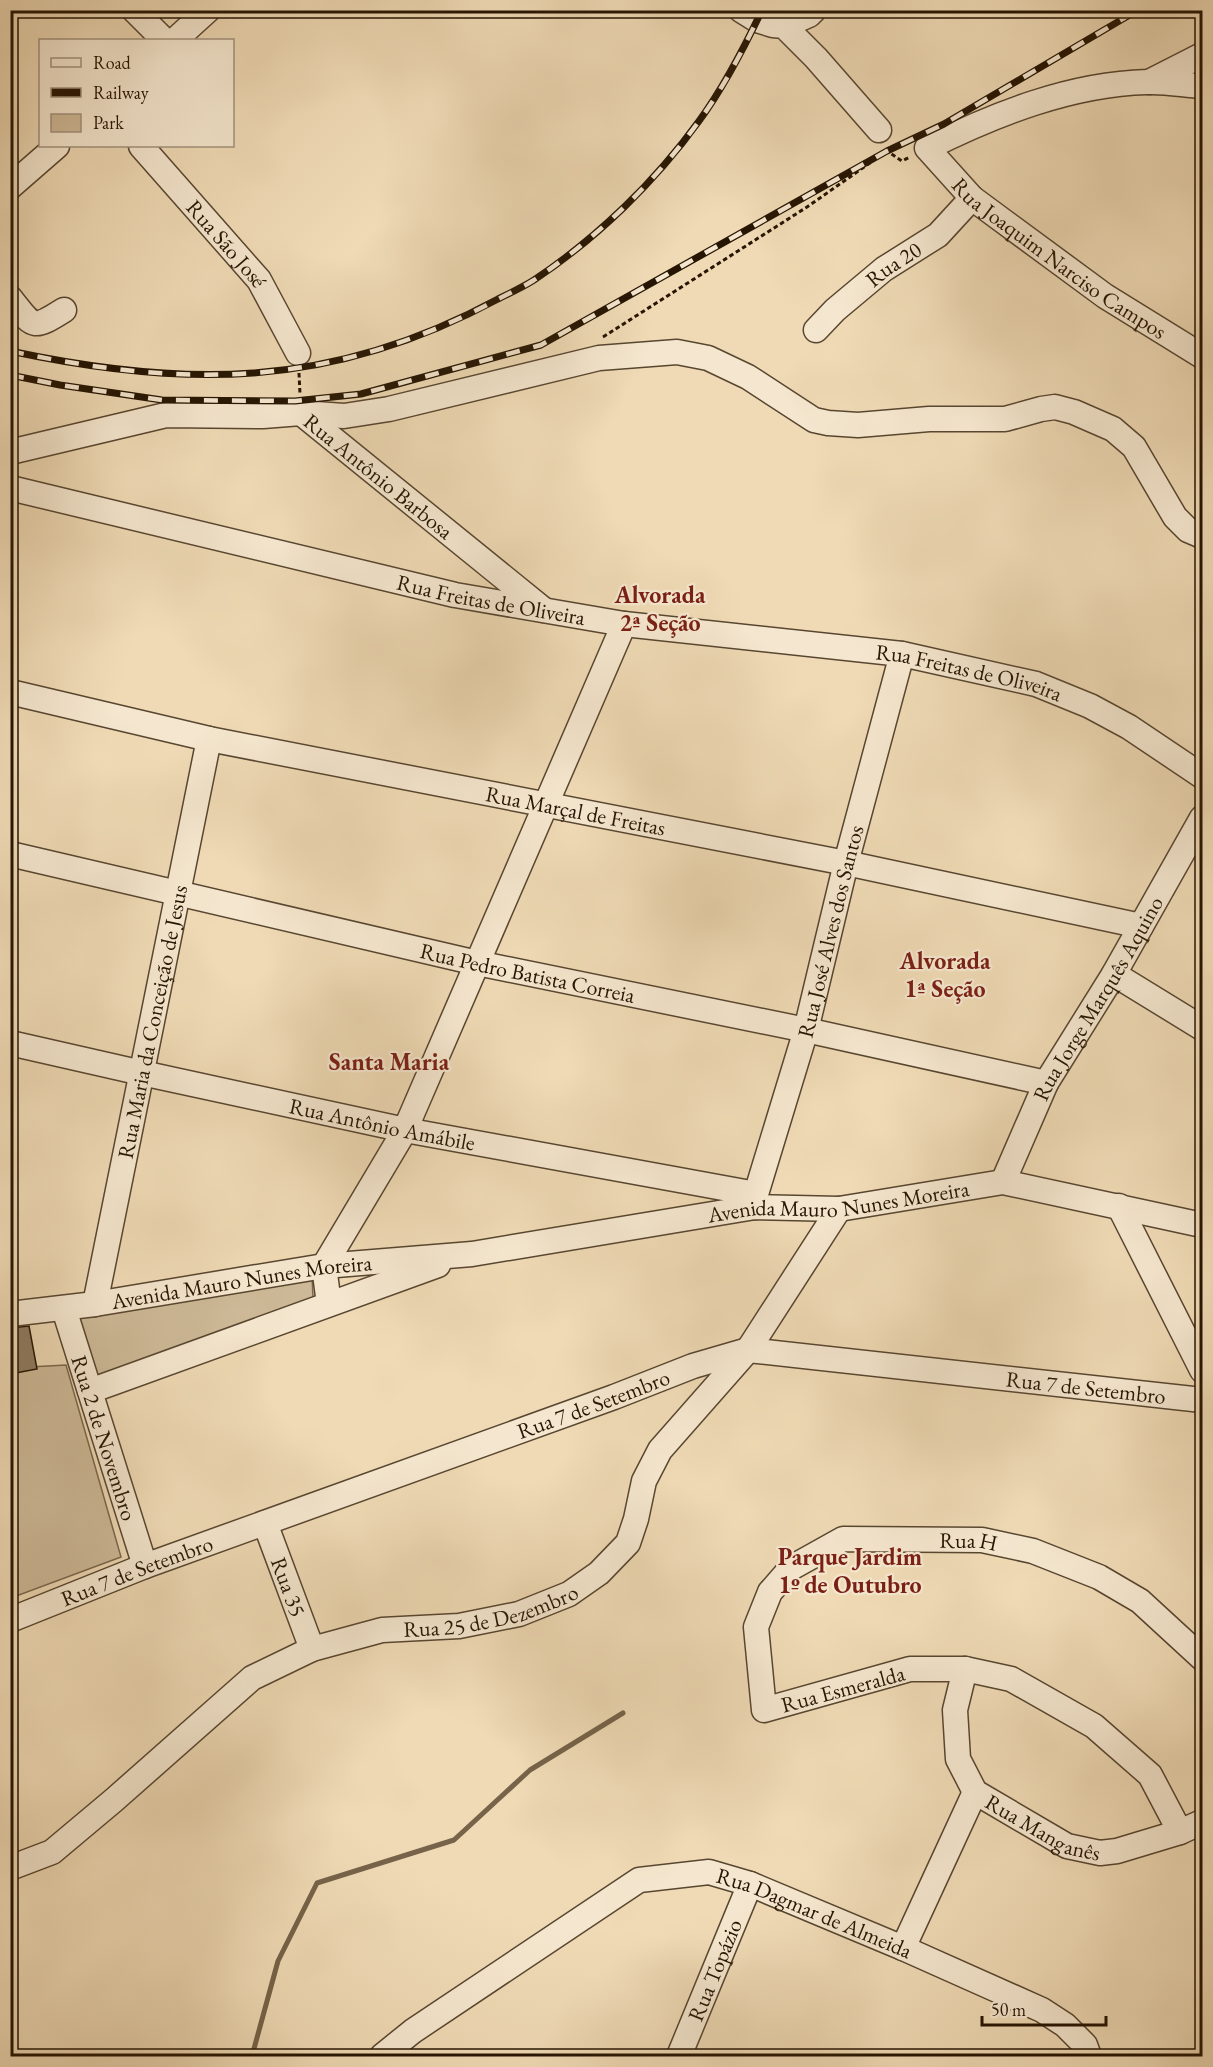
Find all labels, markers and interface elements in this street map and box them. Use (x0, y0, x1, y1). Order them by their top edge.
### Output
legend (39, 39, 234, 147)
text: Road (93, 51, 132, 74)
text: Railway (93, 81, 149, 104)
text: Park (93, 111, 124, 134)
street label: Rua Joaquim Narciso Campos (946, 171, 1172, 345)
street label: Rua São José (180, 193, 275, 292)
street label: Rua 20 (859, 234, 927, 293)
street label: Rua Antônio Barbosa (298, 407, 460, 546)
street label: Rua Freitas de Oliveira (394, 567, 588, 632)
district label: Alvorada 2ª Seção (613, 579, 706, 638)
street label: Rua Freitas de Oliveira (874, 637, 1067, 708)
street label: Rua Marçal de Freitas (483, 779, 668, 842)
street label: Rua José Alves dos Santos (790, 822, 870, 1041)
street label: Rua Maria da Conceição de Jesus (110, 882, 194, 1161)
street label: Rua Jorge Marquês Aquino (1026, 891, 1170, 1105)
street label: Rua Pedro Batista Correia (417, 936, 638, 1009)
district label: Alvorada 1ª Seção (898, 945, 991, 1004)
district label: Santa Maria (329, 1046, 450, 1077)
street label: Rua Antônio Amábile (287, 1091, 478, 1157)
street label: Avenida Mauro Nunes Moreira (704, 1173, 972, 1229)
street label: Avenida Mauro Nunes Moreira (108, 1248, 373, 1316)
street label: Rua 2 de Novembro (65, 1351, 144, 1524)
street label: Rua 7 de Setembro (513, 1362, 674, 1445)
street label: Rua 7 de Setembro (1004, 1364, 1167, 1410)
street label: Rua H (939, 1525, 1000, 1557)
street label: Rua 7 de Setembro (56, 1528, 217, 1613)
district label: Parque Jardim 1º de Outubro (778, 1541, 922, 1600)
street label: Rua 35 (264, 1553, 313, 1621)
street label: Rua 25 de Dezembro (403, 1577, 584, 1643)
street label: Rua Esmeralda (778, 1659, 908, 1719)
street label: Rua Manganês (980, 1787, 1103, 1867)
street label: Rua Dagmar de Almeida (713, 1860, 917, 1965)
street label: Rua Topázio (681, 1915, 748, 2025)
scale bar (982, 1989, 1106, 2027)
text: 50 m (991, 1998, 1026, 2021)

